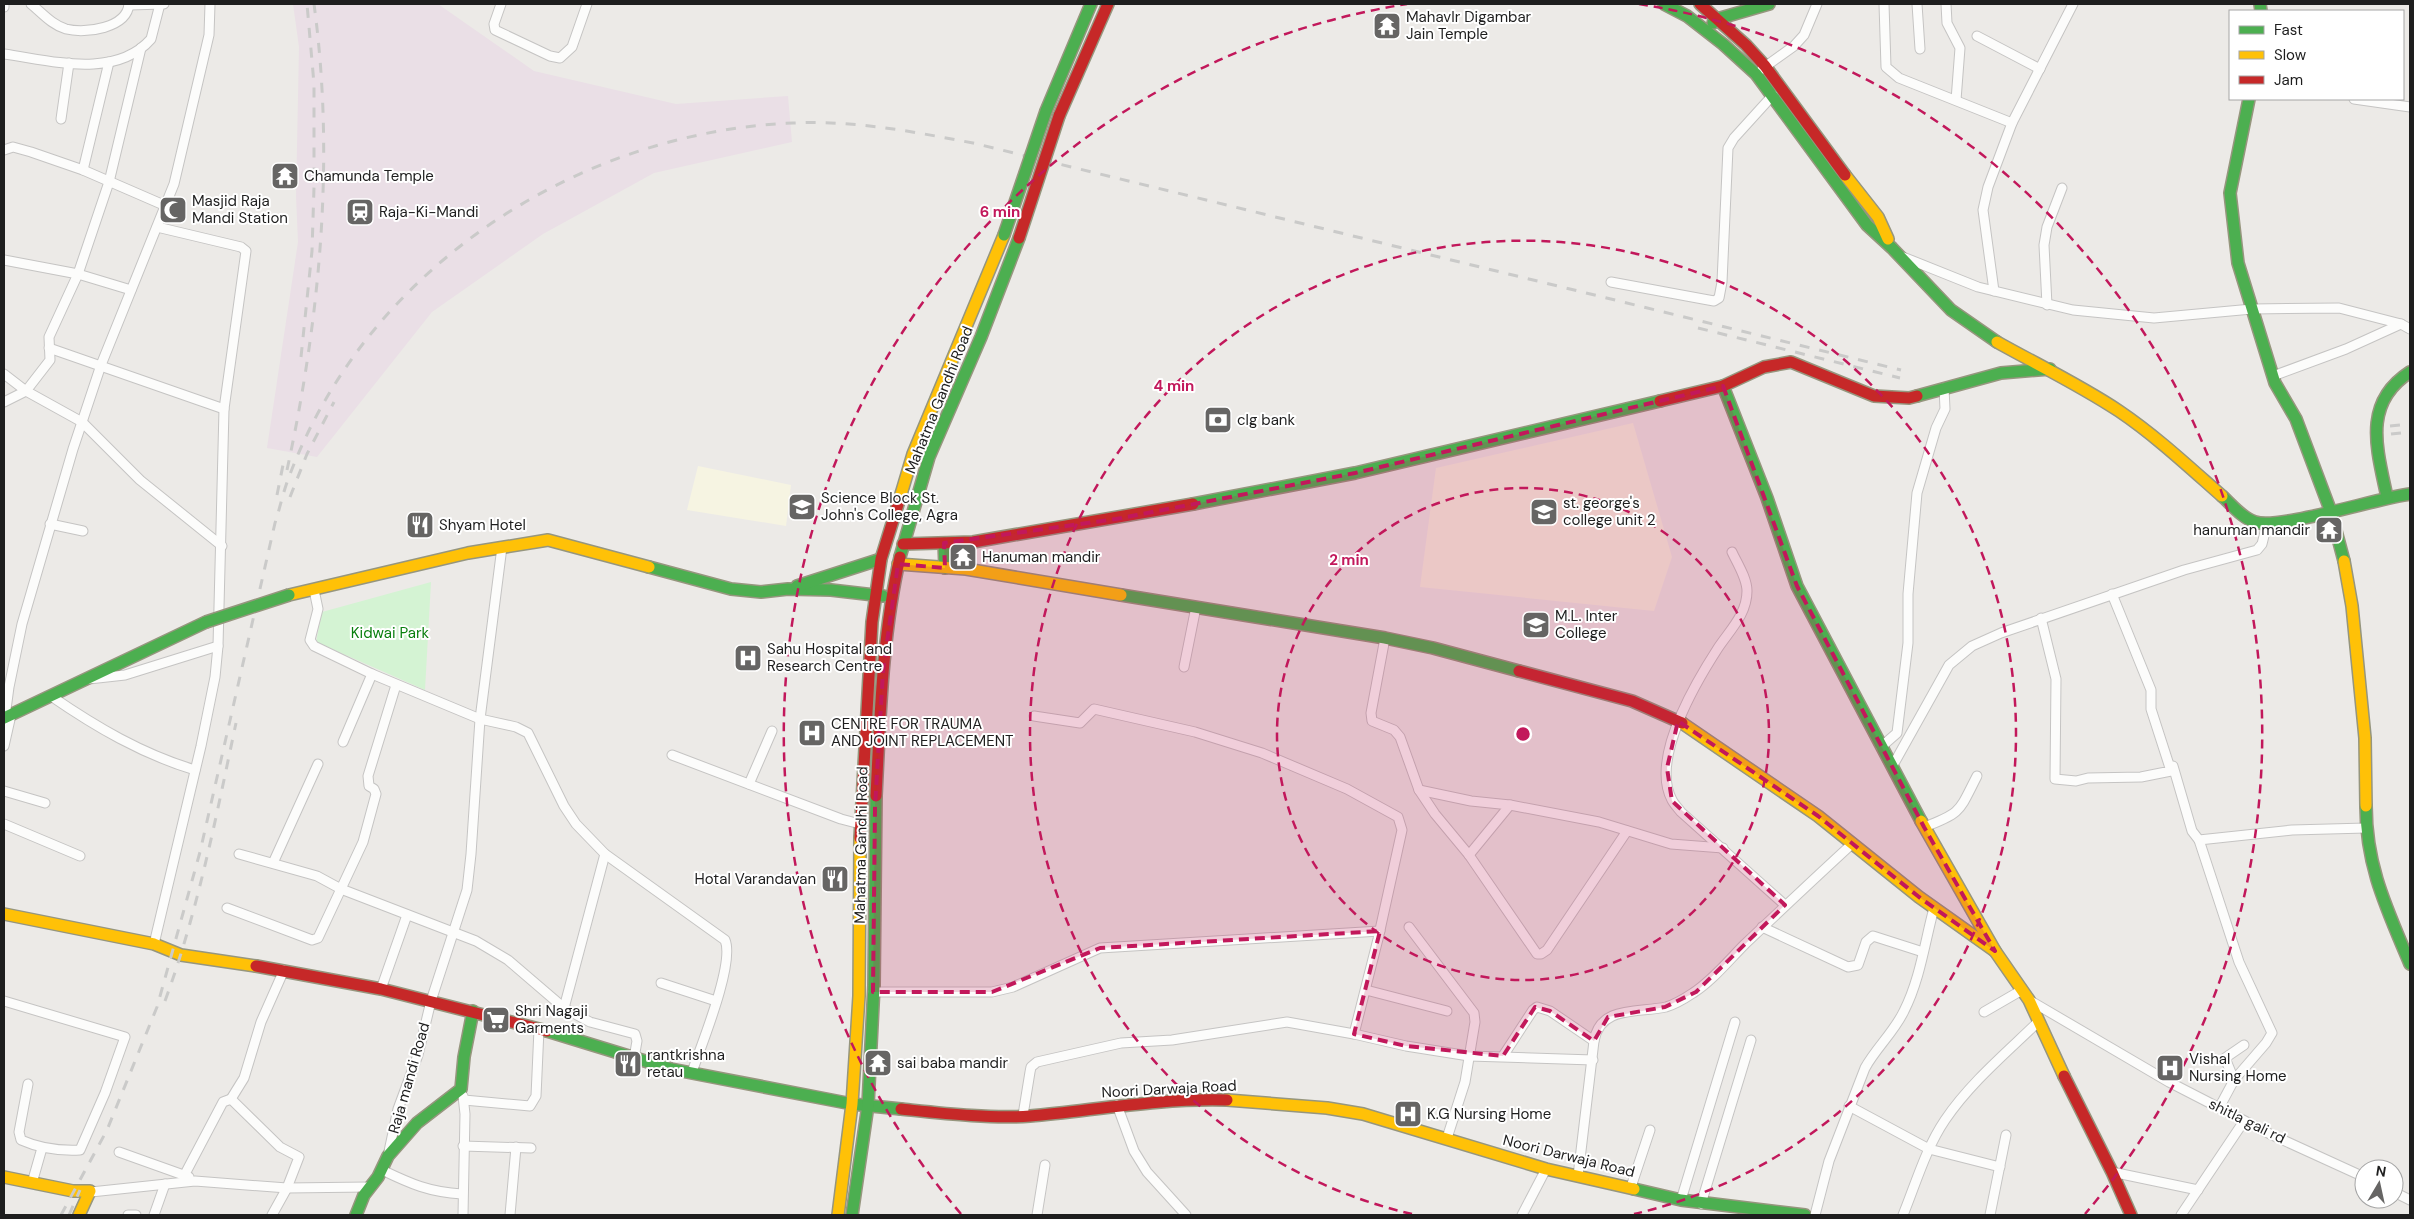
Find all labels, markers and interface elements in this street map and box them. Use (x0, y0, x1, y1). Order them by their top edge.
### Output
place label: MahavIr Digambar Jain Temple (1406, 7, 1532, 44)
legend (2229, 10, 2404, 100)
temple icon: MahavIr Digambar Jain Temple (1372, 11, 1402, 41)
text: Fast (2274, 20, 2303, 40)
text: Slow (2274, 45, 2307, 65)
text: Jam (2274, 70, 2303, 90)
temple icon: Chamunda Temple (270, 161, 300, 191)
place label: Chamunda Temple (304, 166, 434, 186)
place label: Masjid Raja Mandi Station (192, 191, 288, 228)
mosque icon: Masjid Raja Mandi Station (158, 195, 188, 225)
station icon: Raja-Ki-Mandi (345, 197, 375, 227)
place label: Raja-Ki-Mandi (379, 202, 479, 222)
text: 6 min (980, 202, 1020, 222)
street label: Mahatma Gandhi Road (900, 323, 978, 477)
text: 4 min (1154, 376, 1194, 396)
bank icon: clg bank (1203, 405, 1233, 435)
place label: clg bank (1237, 410, 1295, 430)
place label: Science Block St. John's College, Agra (821, 488, 958, 525)
school or university icon: Science Block St. John's College, Agra (787, 492, 817, 522)
place label: st. george's college unit 2 (1563, 493, 1656, 530)
school or university icon: st. george's college unit 2 (1529, 497, 1559, 527)
restaurant icon: Shyam Hotel (405, 510, 435, 540)
place label: Shyam Hotel (439, 515, 526, 535)
temple icon: hanuman mandir (2314, 515, 2344, 545)
place label: hanuman mandir (2193, 520, 2310, 540)
temple icon: Hanuman mandir (948, 542, 978, 572)
place label: Hanuman mandir (982, 547, 1101, 567)
text: 2 min (1329, 550, 1369, 570)
place label: M.L. Inter College (1555, 606, 1618, 643)
school or university icon: M.L. Inter College (1521, 610, 1551, 640)
park label: Kidwai Park (351, 623, 430, 643)
place label: Sahu Hospital and Research Centre (767, 639, 892, 676)
hospital icon: Sahu Hospital and Research Centre (733, 643, 763, 673)
place label: CENTRE FOR TRAUMA AND JOINT REPLACEMENT (831, 714, 1014, 751)
hospital icon: CENTRE FOR TRAUMA AND JOINT REPLACEMENT (797, 718, 827, 748)
centre of rings (1514, 725, 1532, 743)
street label: Mahatma Gandhi Road (850, 766, 872, 924)
restaurant icon: Hotal Varandavan (820, 864, 850, 894)
place label: Hotal Varandavan (695, 869, 816, 889)
place label: Shri Nagaji Garments (515, 1001, 588, 1038)
supermarket icon: Shri Nagaji Garments (481, 1005, 511, 1035)
street label: Raja mandi Road (384, 1020, 434, 1136)
place label: rantkrishna retau (647, 1045, 725, 1082)
temple icon: sai baba mandir (863, 1048, 893, 1078)
restaurant icon: rantkrishna retau (613, 1049, 643, 1079)
place label: Vishal Nursing Home (2189, 1049, 2287, 1086)
place label: sai baba mandir (897, 1053, 1009, 1073)
hospital icon: Vishal Nursing Home (2155, 1053, 2185, 1083)
street label: Noori Darwaja Road (1101, 1075, 1237, 1103)
street label: shitla gali rd (2205, 1094, 2289, 1148)
hospital icon: K.G Nursing Home (1393, 1099, 1423, 1129)
place label: K.G Nursing Home (1427, 1104, 1551, 1124)
street label: Noori Darwaja Road (1501, 1130, 1637, 1182)
north arrow (2354, 1159, 2404, 1209)
text: N (2375, 1161, 2387, 1181)

